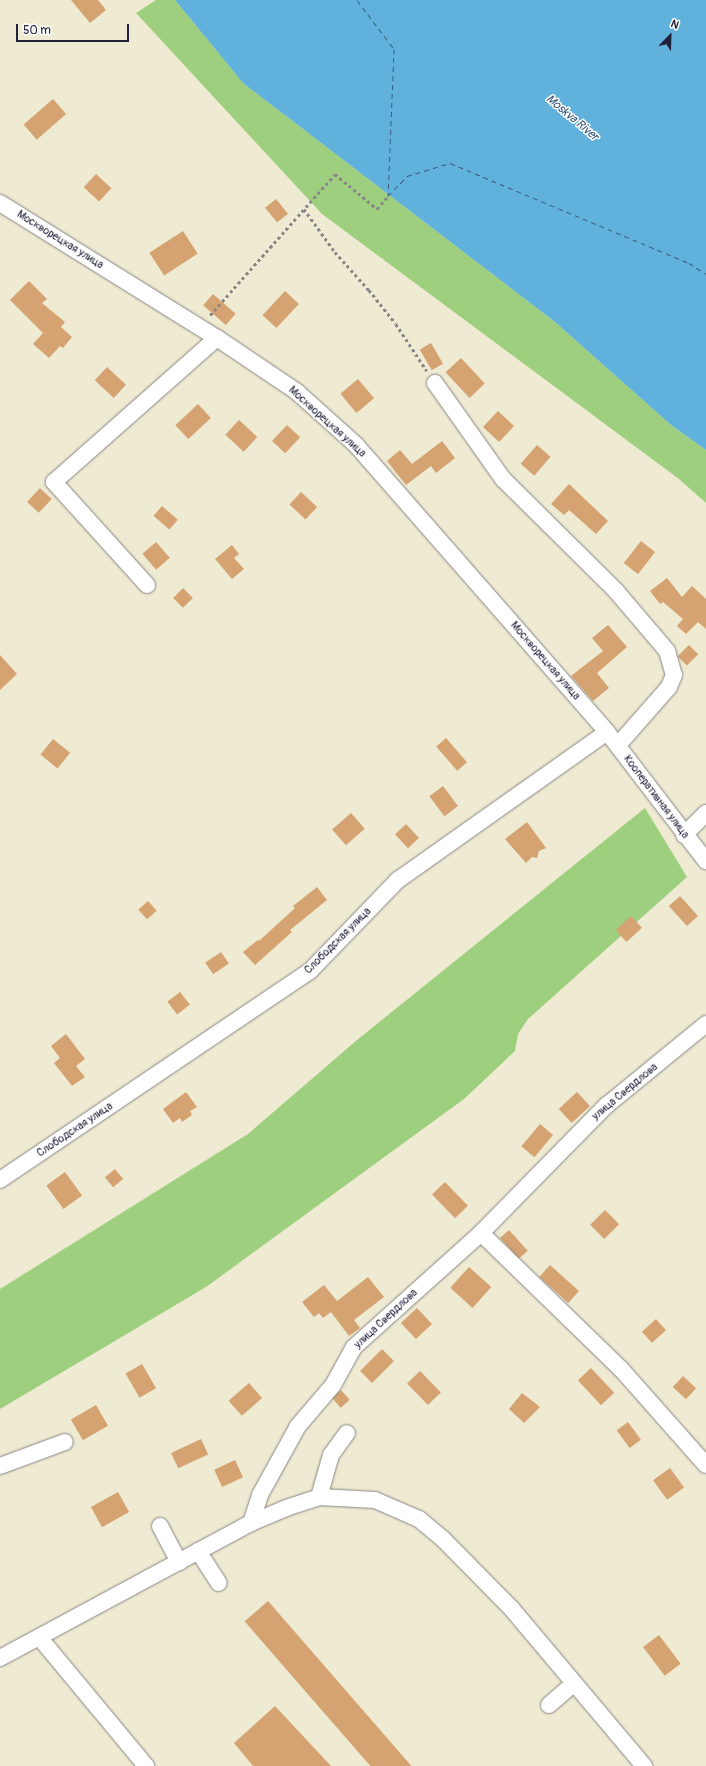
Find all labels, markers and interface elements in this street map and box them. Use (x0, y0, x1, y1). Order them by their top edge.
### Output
scale bar (18, 16, 131, 42)
north arrow (650, 16, 690, 56)
text: N (669, 17, 681, 32)
text: 50 m (23, 23, 51, 38)
water label: Moskva River (543, 92, 601, 144)
street label: Москворецкая улица (14, 208, 106, 272)
street label: Москворецкая улица (286, 384, 368, 460)
street label: Москворецкая улица (507, 619, 583, 703)
street label: Кооперативная улица (620, 753, 692, 841)
street label: Слободская улица (302, 905, 374, 977)
street label: улица Свердлова (590, 1061, 660, 1123)
street label: Слободская улица (35, 1100, 115, 1160)
street label: улица Свердлова (352, 1286, 420, 1352)

